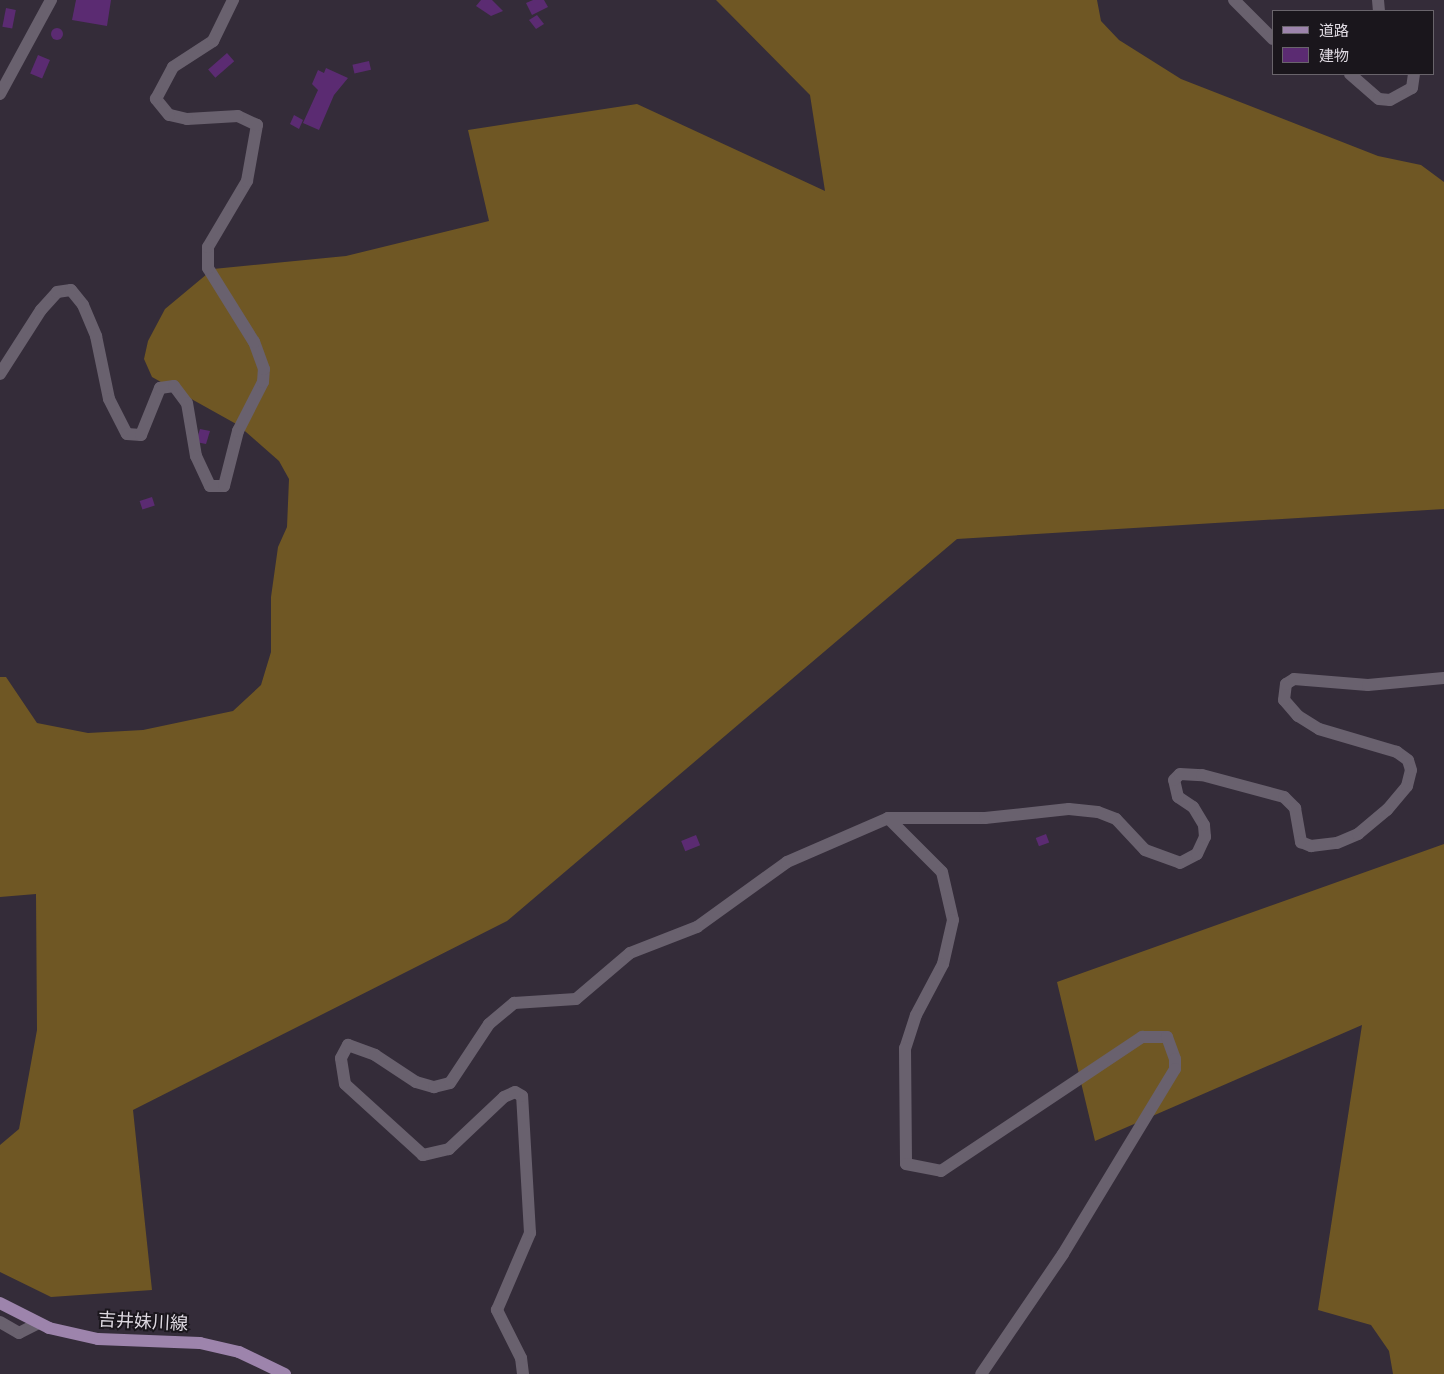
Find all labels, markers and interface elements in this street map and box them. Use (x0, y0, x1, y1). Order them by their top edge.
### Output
legend (1272, 10, 1434, 75)
text: 道路 (1319, 22, 1349, 40)
text: 建物 (1319, 47, 1349, 65)
street label: 吉井妹川線 (97, 1309, 189, 1335)

